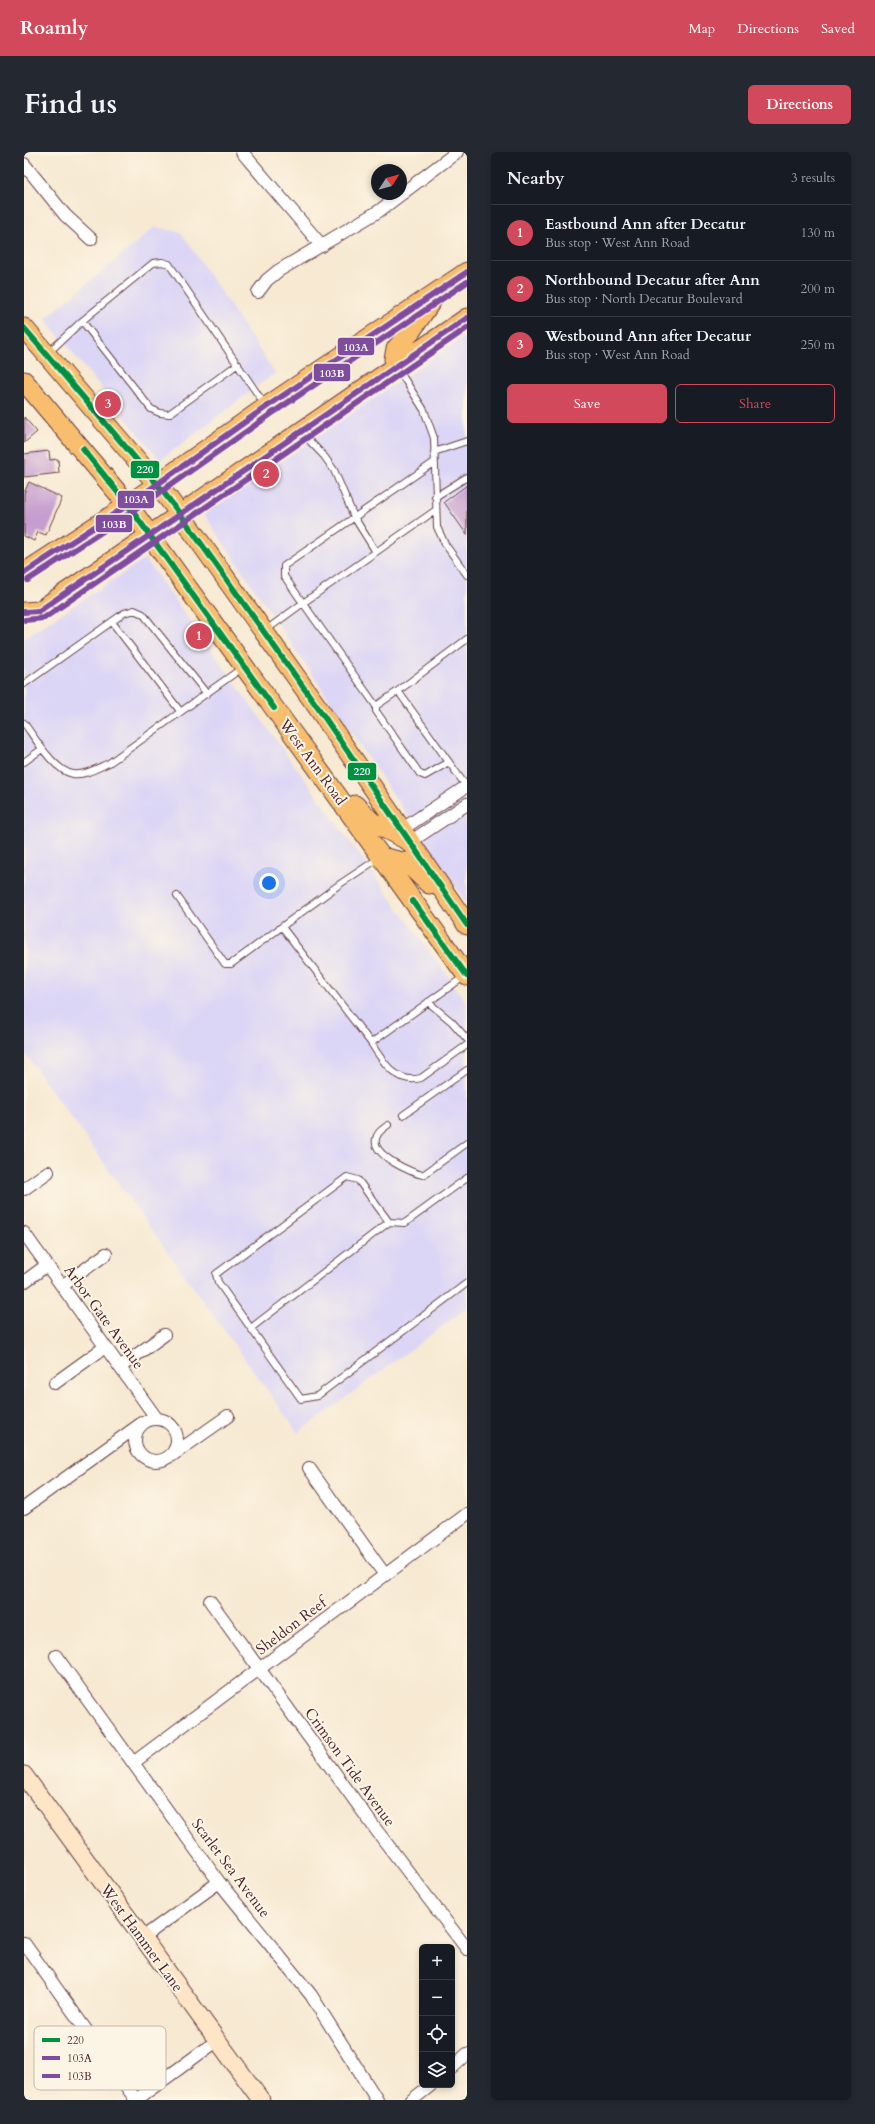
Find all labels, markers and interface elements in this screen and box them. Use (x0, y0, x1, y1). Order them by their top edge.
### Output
text: Roamly (20, 15, 88, 41)
text: Map (689, 19, 715, 38)
text: Directions (737, 19, 799, 38)
text: Saved (821, 19, 855, 38)
text: Find us (24, 85, 117, 123)
button: Directions (748, 85, 851, 124)
north arrow (371, 164, 407, 200)
text: Nearby (507, 167, 564, 190)
text: 3 results (791, 169, 835, 187)
text: Eastbound Ann after Decatur (545, 214, 746, 234)
text: 1 (517, 224, 523, 242)
text: 130 m (801, 224, 835, 242)
text: Bus stop · West Ann Road (545, 234, 690, 252)
text: Northbound Decatur after Ann (545, 270, 760, 290)
text: 2 (517, 280, 523, 298)
text: 200 m (801, 280, 835, 298)
text: Bus stop · North Decatur Boulevard (545, 290, 743, 308)
text: Westbound Ann after Decatur (545, 326, 751, 346)
text: 3 (517, 336, 523, 354)
text: 250 m (801, 336, 835, 354)
line badge: 103A (337, 337, 375, 356)
text: 103A (343, 340, 369, 355)
text: Bus stop · West Ann Road (545, 346, 690, 364)
line badge: 103B (313, 363, 351, 382)
text: 103B (320, 366, 344, 381)
button: Save (507, 384, 667, 423)
button: Share (675, 384, 835, 423)
pin: 3 (95, 389, 121, 419)
pin: 2 (253, 459, 279, 489)
line badge: 220 (130, 460, 160, 479)
text: 220 (137, 462, 154, 477)
line badge: 103A (117, 490, 155, 509)
text: 103A (123, 492, 149, 507)
line badge: 103B (95, 514, 133, 533)
text: 103B (102, 517, 126, 532)
pin: 1 (186, 621, 212, 651)
street label: West Ann Road (274, 714, 351, 809)
line badge: 220 (347, 762, 377, 781)
text: 220 (354, 764, 371, 779)
your location (259, 873, 279, 893)
street label: Arbor Gate Avenue (59, 1261, 149, 1373)
street label: Sheldon Reef (252, 1591, 332, 1659)
street label: Crimson Tide Avenue (300, 1704, 400, 1831)
street label: Scarlet Sea Avenue (187, 1814, 275, 1922)
street label: West Hammer Lane (95, 1879, 188, 1996)
map controls (419, 1944, 455, 2088)
button: + (419, 1944, 455, 1980)
button: − (419, 1980, 455, 2016)
button: locate (419, 2016, 455, 2052)
legend (34, 2026, 166, 2090)
text: 220 (67, 2033, 84, 2048)
text: 103A (67, 2051, 92, 2066)
button: layers (419, 2052, 455, 2088)
text: 103B (67, 2069, 91, 2084)

